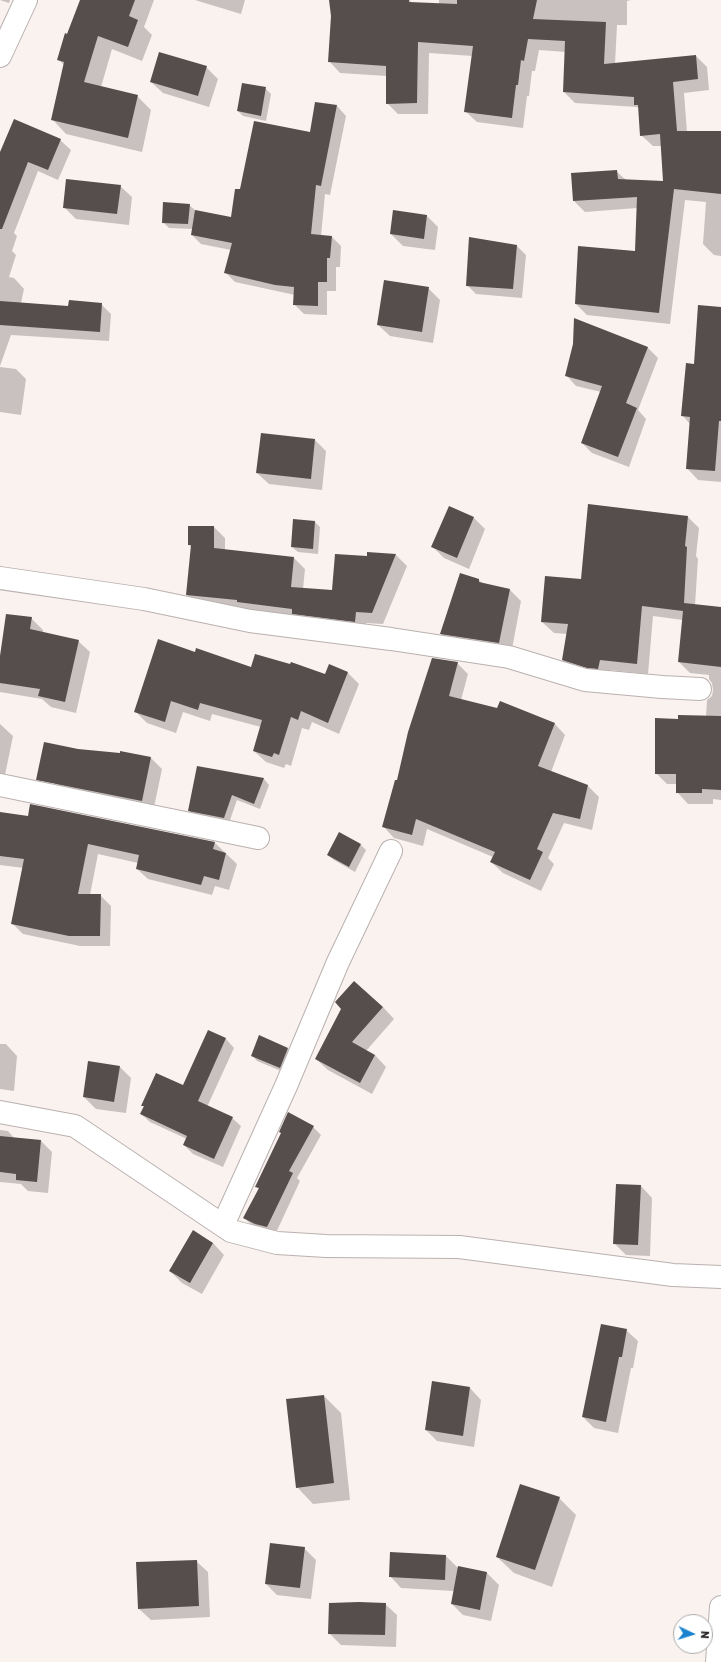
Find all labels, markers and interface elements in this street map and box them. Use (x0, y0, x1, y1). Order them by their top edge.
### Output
north arrow (673, 1614, 713, 1654)
text: N (698, 1630, 711, 1639)

